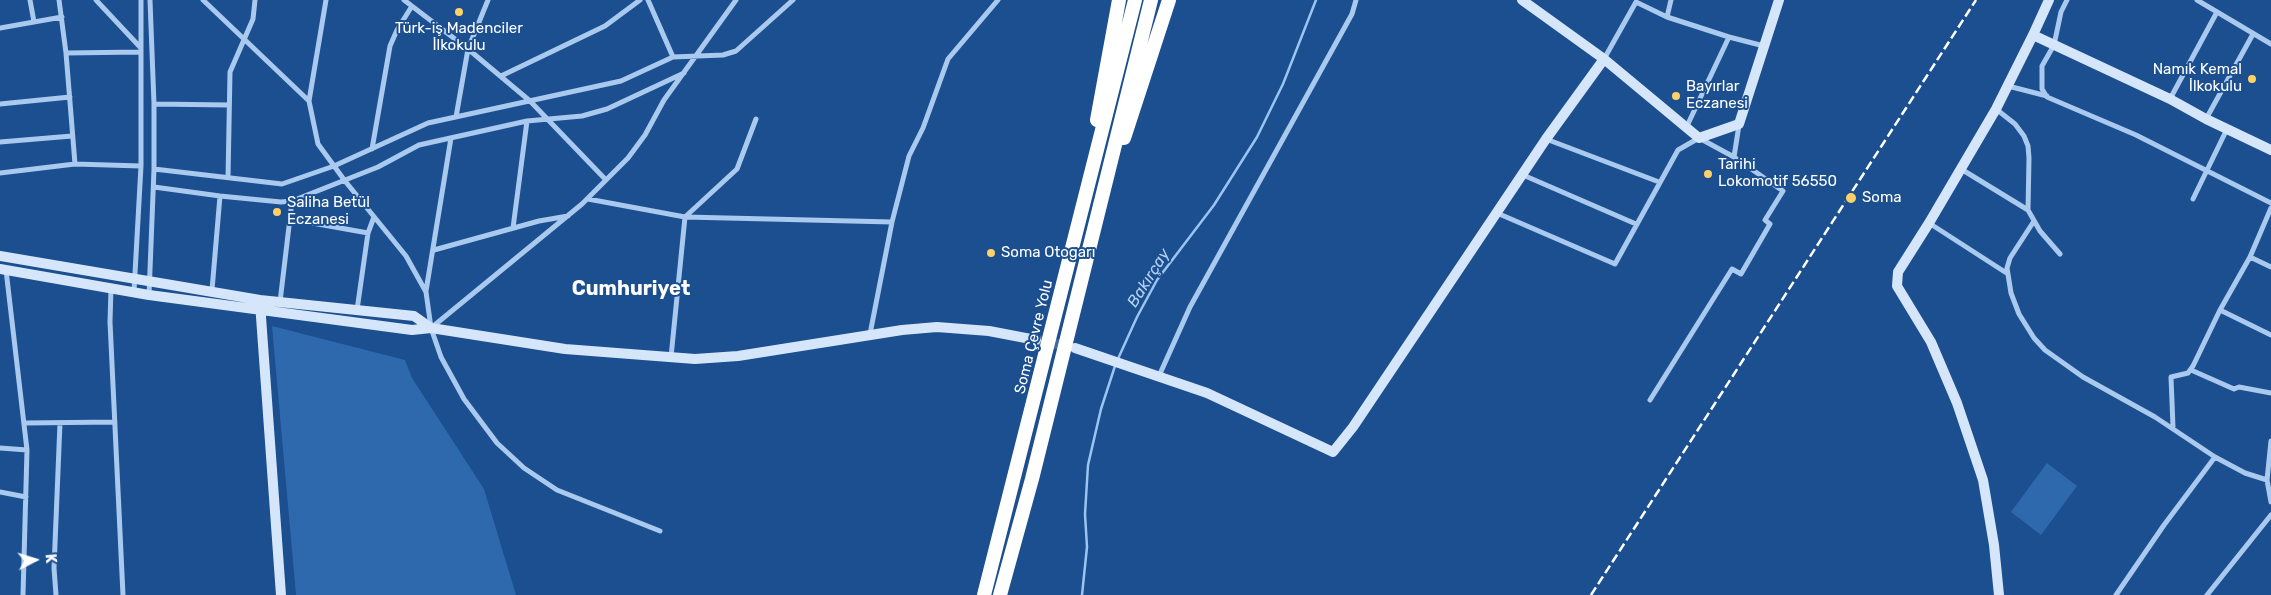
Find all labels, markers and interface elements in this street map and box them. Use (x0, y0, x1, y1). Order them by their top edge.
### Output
marker: Türk-iş Madenciler İlkokulu (453, 6, 465, 18)
place label: Türk-iş Madenciler İlkokulu (395, 20, 523, 55)
place label: Namık Kemal İlkokulu (2153, 61, 2242, 96)
marker: Namık Kemal İlkokulu (2246, 73, 2258, 85)
place label: Bayırlar Eczanesi (1686, 78, 1748, 113)
marker: Bayırlar Eczanesi (1670, 90, 1682, 102)
place label: Tarihi Lokomotif 56550 (1718, 156, 1837, 191)
marker: Tarihi Lokomotif 56550 (1702, 168, 1714, 180)
place label: Soma (1862, 189, 1902, 207)
marker: Soma (1844, 191, 1858, 205)
place label: Saliha Betül Eczanesi (287, 194, 370, 229)
marker: Saliha Betül Eczanesi (271, 206, 283, 218)
place label: Soma Otogarı (1001, 244, 1095, 262)
water label: Bakırçay (1124, 245, 1174, 311)
marker: Soma Otogarı (985, 247, 997, 259)
district label: Cumhuriyet (572, 277, 690, 301)
street label: Soma Çevre Yolu (1011, 278, 1057, 396)
north arrow (10, 535, 60, 585)
text: K (42, 553, 59, 564)

